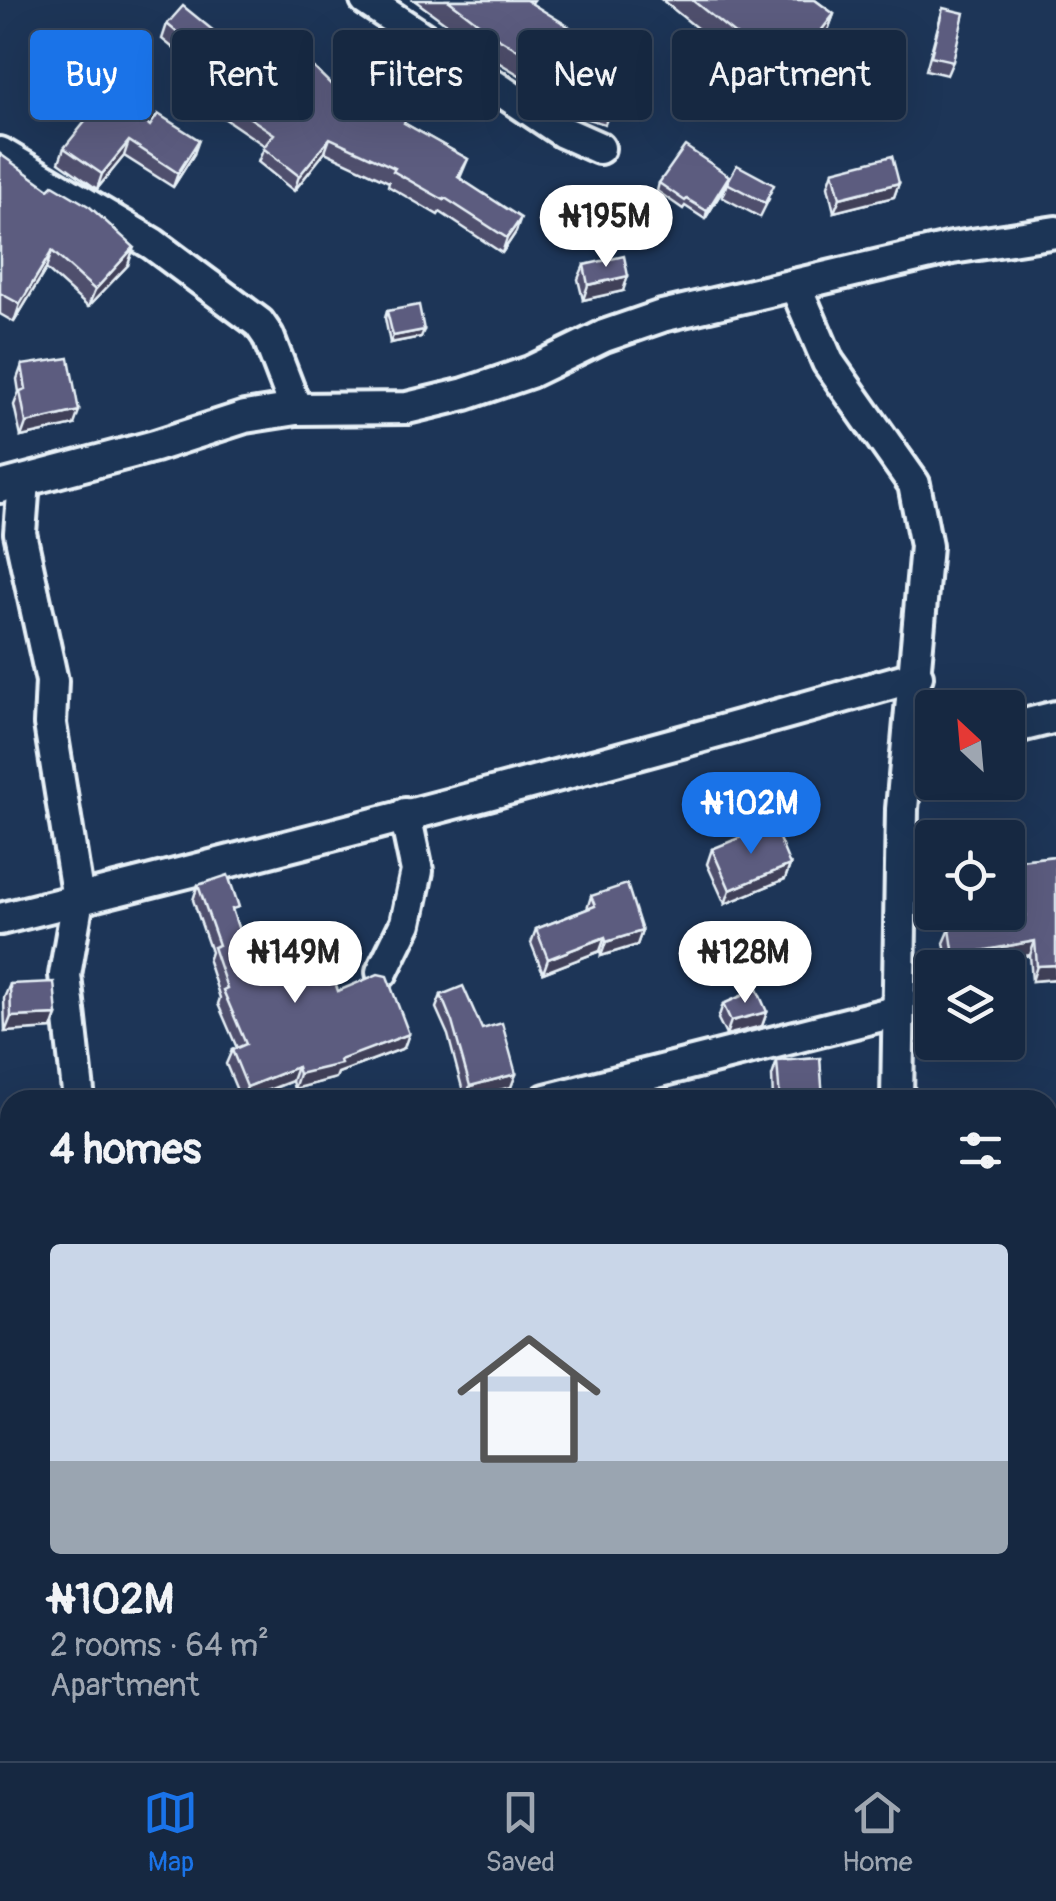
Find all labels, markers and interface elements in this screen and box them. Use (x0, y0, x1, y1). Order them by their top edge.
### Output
chip: Buy (30, 30, 152, 120)
chip: Rent (172, 30, 313, 120)
chip: Filters (333, 30, 498, 120)
chip: New (518, 30, 652, 120)
chip: Apartment (672, 30, 906, 120)
pin: ₦195M (536, 185, 676, 270)
text: ₦195M (562, 197, 650, 237)
north arrow (915, 690, 1025, 800)
map controls (915, 690, 1025, 1060)
pin: ₦102M (681, 772, 821, 857)
text: ₦102M (704, 784, 798, 824)
button: locate (915, 820, 1025, 930)
pin: ₦149M (225, 921, 365, 1006)
pin: ₦128M (675, 921, 815, 1006)
text: ₦149M (250, 933, 340, 973)
text: ₦128M (701, 933, 789, 973)
button: layers (915, 950, 1025, 1060)
icon: filters (953, 1123, 1008, 1178)
text: 4 homes (50, 1124, 201, 1176)
icon: home (439, 1309, 619, 1489)
text: ₦102M (50, 1574, 174, 1626)
text: 2 rooms · 64 m² (50, 1626, 269, 1666)
text: Apartment (50, 1666, 199, 1706)
tab: Map (143, 1785, 198, 1880)
tab: Saved (485, 1785, 555, 1880)
tab: Home (842, 1785, 912, 1880)

